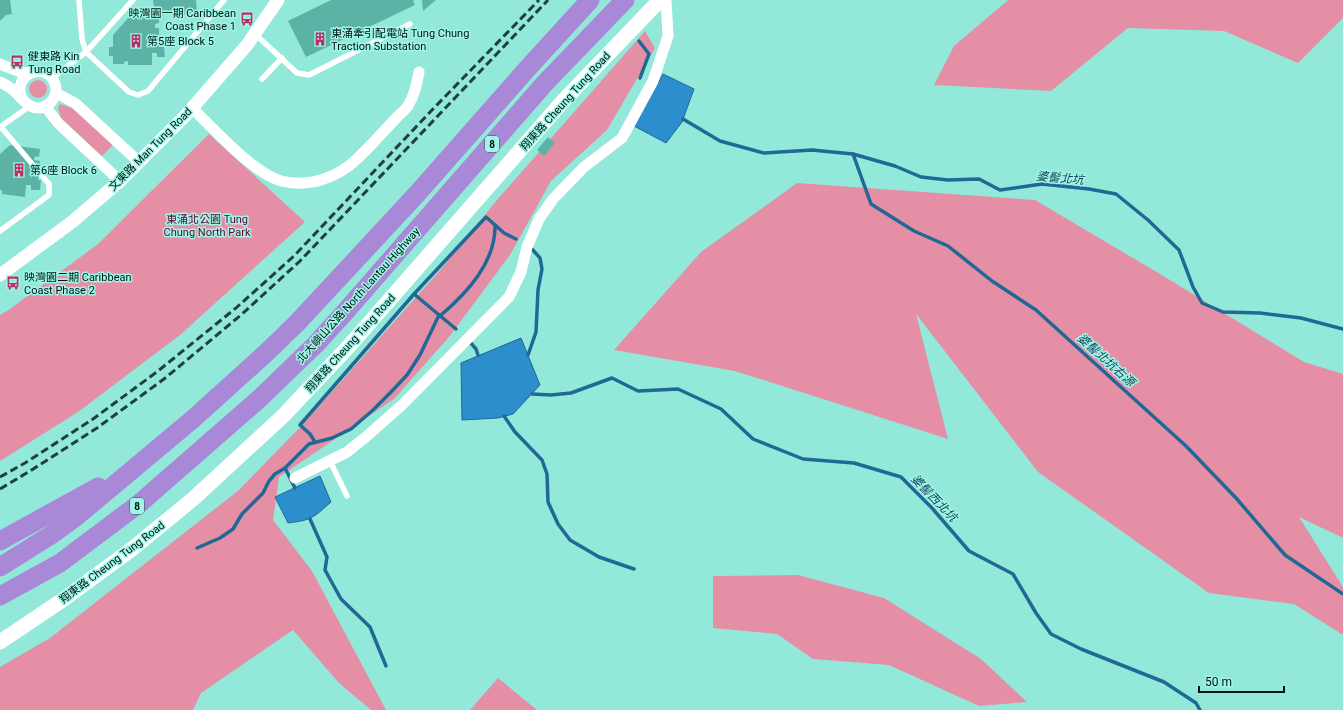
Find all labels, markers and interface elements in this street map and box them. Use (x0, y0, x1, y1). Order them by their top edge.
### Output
place label: 映灣園一期 Caribbean Coast Phase 1 (128, 7, 236, 33)
bus stop icon: 映灣園一期 Caribbean Coast Phase 1 (239, 11, 255, 27)
place label: 東涌牽引配電站 Tung Chung Traction Substation (331, 27, 469, 53)
building icon: 東涌牽引配電站 Tung Chung Traction Substation (312, 31, 328, 47)
building icon: 第5座 Block 5 (128, 33, 144, 49)
place label: 第5座 Block 5 (147, 35, 214, 48)
street label: 翔東路 Cheung Tung Road (518, 49, 613, 153)
place label: 健東路 Kin Tung Road (28, 50, 80, 76)
bus stop icon: 健東路 Kin Tung Road (9, 54, 25, 70)
street label: 文東路 Man Tung Road (106, 105, 195, 194)
road number: 8 (485, 136, 499, 152)
building icon: 第6座 Block 6 (11, 162, 27, 178)
place label: 第6座 Block 6 (30, 164, 97, 177)
water label: 婆髻北坑 (1035, 169, 1087, 187)
park label: 東涌北公園 Tung Chung North Park (164, 213, 251, 239)
street label: 北大嶼山公路 North Lantau Highway (294, 224, 423, 366)
place label: 映灣園二期 Caribbean Coast Phase 2 (24, 271, 132, 297)
bus stop icon: 映灣園二期 Caribbean Coast Phase 2 (5, 275, 21, 291)
street label: 翔東路 Cheung Tung Road (303, 291, 398, 395)
water label: 婆髻北坑右源 (1075, 331, 1139, 391)
water label: 婆髻西北坑 (908, 472, 961, 526)
road number: 8 (130, 498, 144, 514)
street label: 翔東路 Cheung Tung Road (57, 519, 167, 606)
scale bar (1199, 668, 1284, 694)
text: 50 m (1205, 675, 1232, 689)

